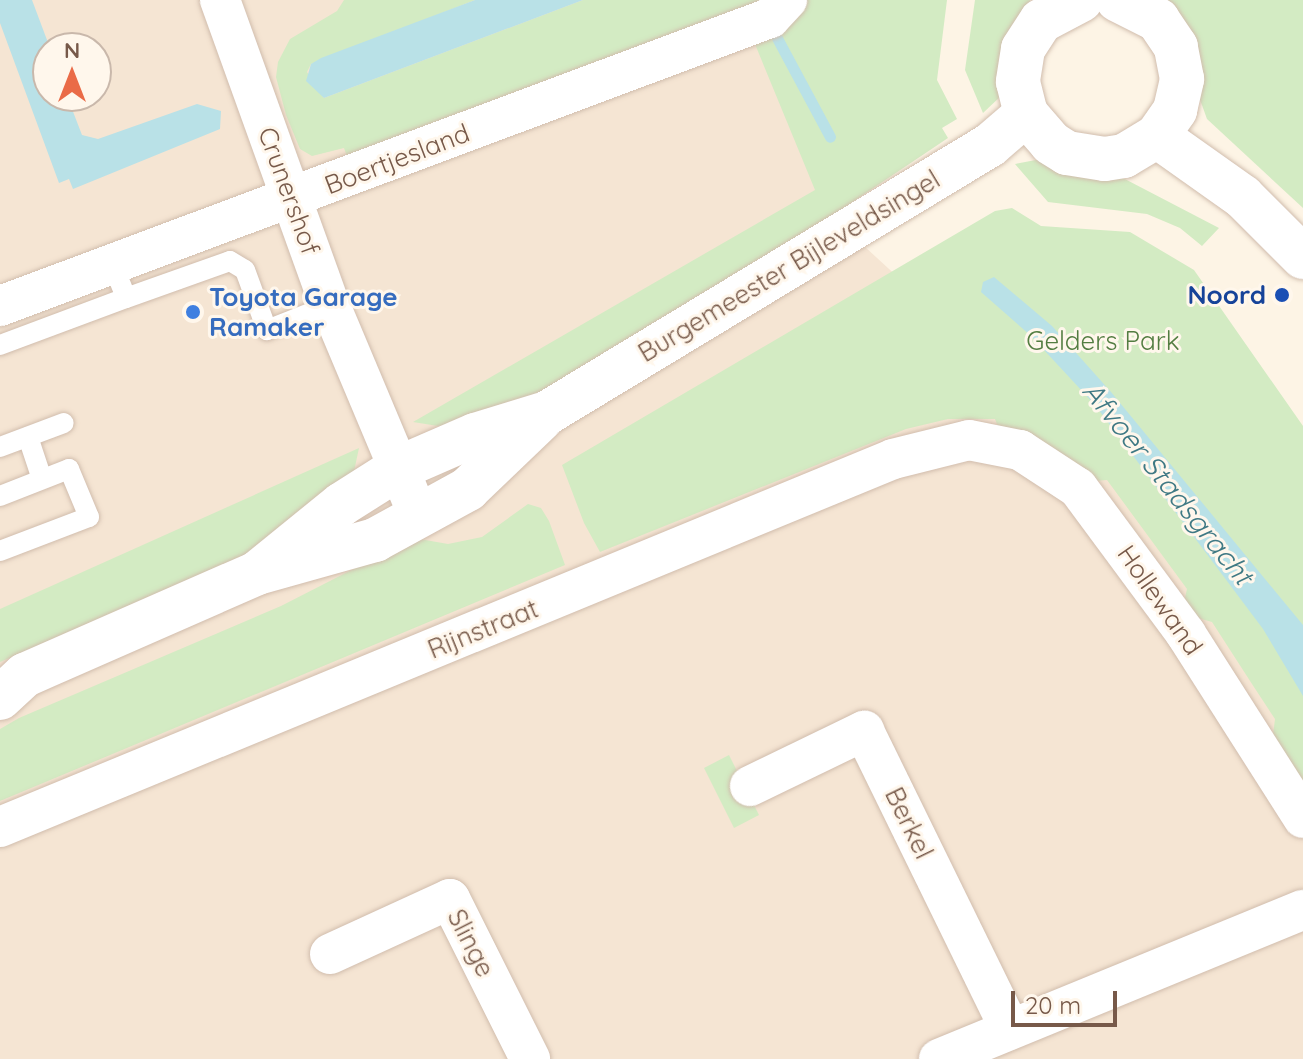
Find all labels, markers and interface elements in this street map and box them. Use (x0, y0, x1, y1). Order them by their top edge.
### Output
north arrow (32, 32, 112, 112)
text: N (64, 36, 80, 64)
street label: Boertjesland (320, 117, 474, 201)
street label: Crunershof (252, 123, 326, 259)
street label: Burgemeester Bijleveldsingel (633, 163, 945, 369)
place label: Noord (1187, 279, 1266, 311)
place label: Toyota Garage Ramaker (209, 281, 397, 342)
marker: Noord (1273, 286, 1291, 304)
marker: Toyota Garage Ramaker (184, 303, 202, 321)
park label: Gelders Park (1026, 325, 1180, 357)
water label: Afvoer Stadsgracht (1076, 375, 1260, 591)
street label: Hollewand (1111, 539, 1209, 661)
street label: Rijnstraat (423, 593, 543, 665)
street label: Berkel (878, 782, 940, 864)
street label: Slinge (441, 904, 501, 982)
scale bar (1015, 975, 1121, 1025)
text: 20 m (1025, 990, 1081, 1020)

